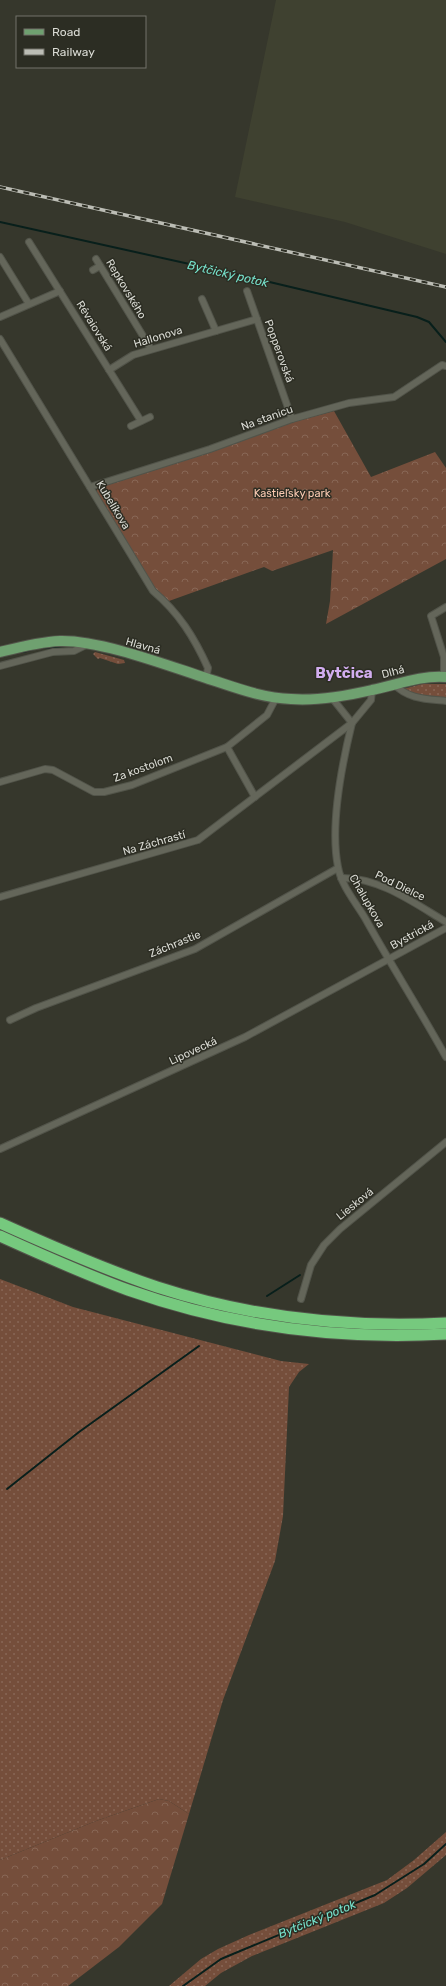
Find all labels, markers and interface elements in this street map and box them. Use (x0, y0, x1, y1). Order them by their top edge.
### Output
legend (16, 16, 146, 68)
text: Road (52, 25, 80, 39)
text: Railway (52, 45, 95, 59)
street label: Repkovského (103, 257, 149, 321)
water label: Bytčický potok (186, 258, 271, 290)
street label: Révaiovská (73, 298, 115, 354)
street label: Popperovská (262, 318, 296, 384)
street label: Hallonova (132, 323, 184, 351)
street label: Na stanicu (239, 403, 295, 433)
street label: Kubelíkova (93, 478, 133, 532)
park label: Kaštieľsky park (254, 487, 331, 500)
street label: Hlavná (124, 635, 162, 657)
street label: Dlhá (380, 663, 406, 681)
district label: Bytčica (315, 664, 373, 682)
street label: Za kostolom (112, 751, 175, 785)
street label: Na Záchrastí (121, 827, 188, 858)
street label: Pod Dielce (373, 868, 427, 904)
street label: Chalupkova (347, 872, 387, 930)
street label: Bystrická (388, 918, 436, 952)
street label: Záchrastie (147, 928, 203, 960)
street label: Lipovecká (167, 1034, 219, 1068)
street label: Liesková (334, 1185, 376, 1223)
water label: Bytčický potok (276, 1897, 359, 1941)

